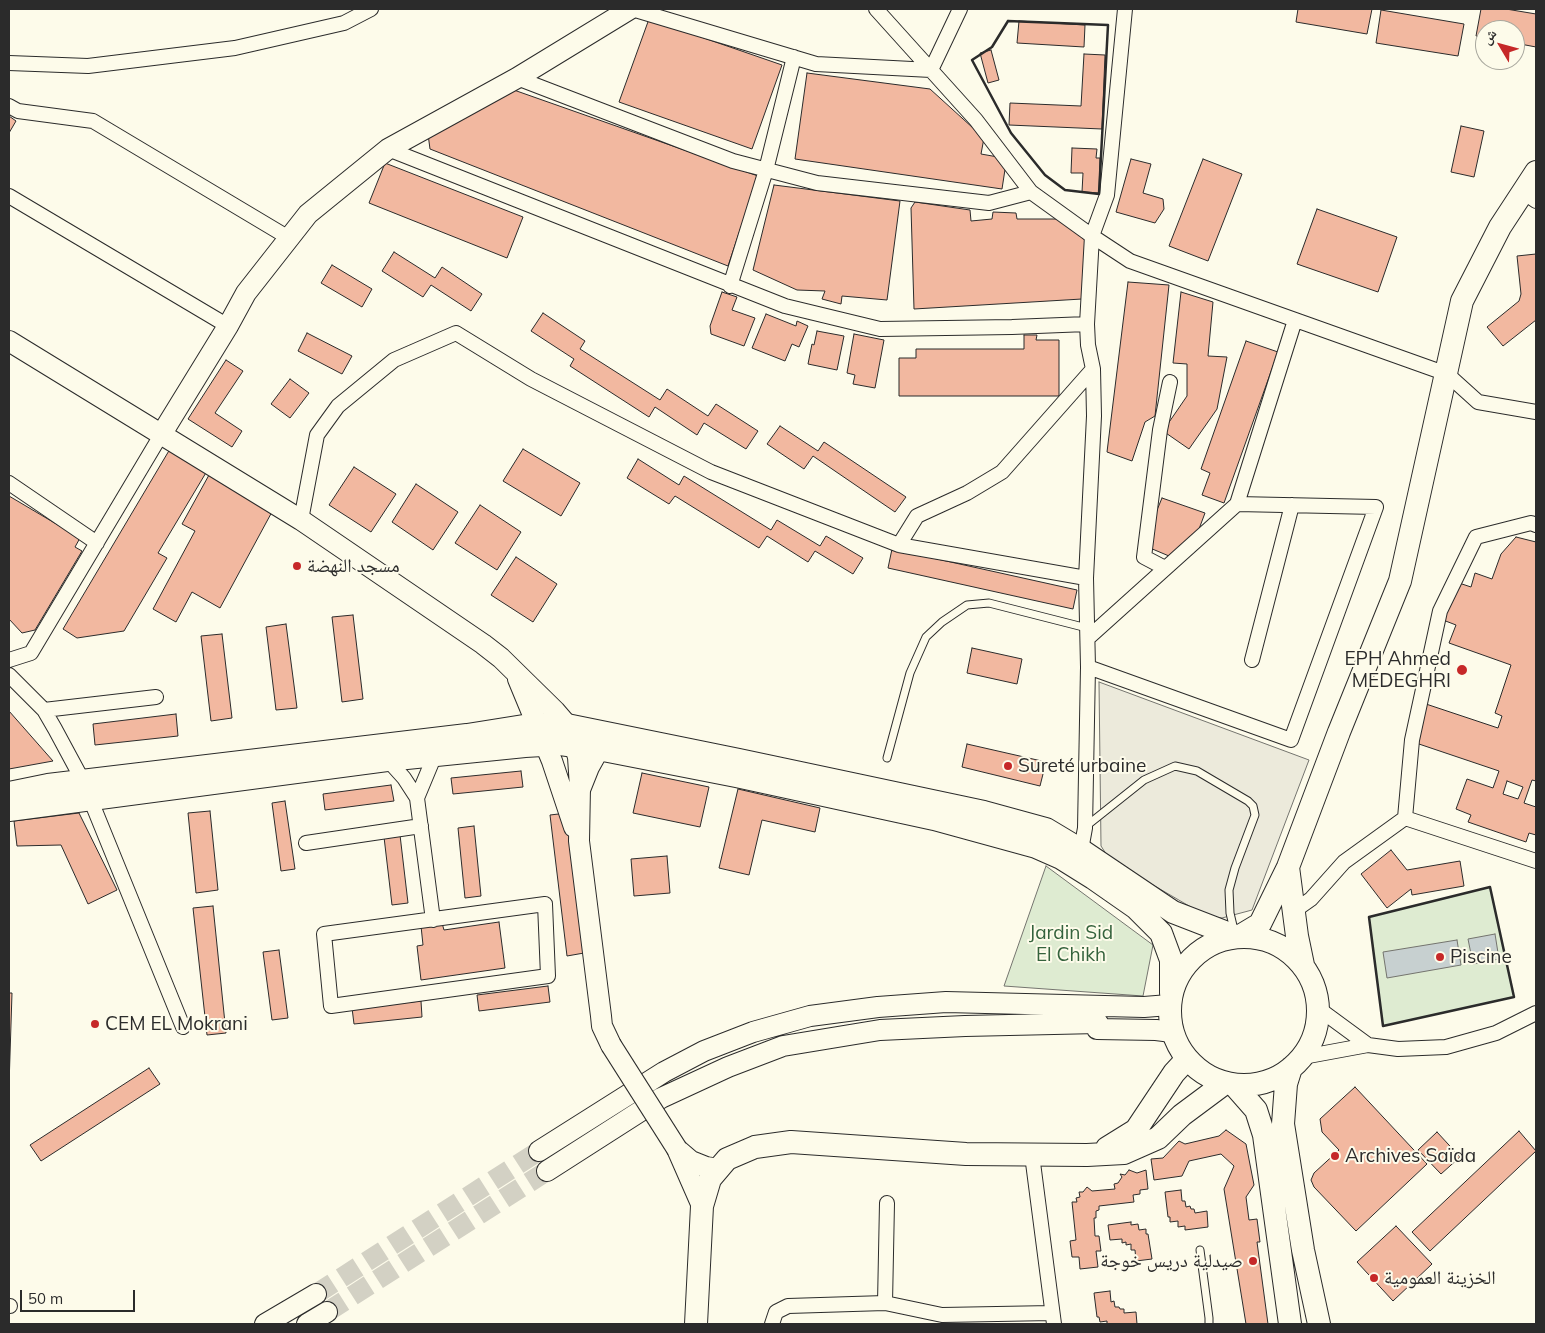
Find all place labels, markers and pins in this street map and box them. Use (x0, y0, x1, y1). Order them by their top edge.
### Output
place label: مسجد النهضة (307, 555, 400, 577)
marker: مسجد النهضة (291, 560, 303, 572)
place label: EPH Ahmed MEDEGHRI (1344, 648, 1451, 692)
marker: EPH Ahmed MEDEGHRI (1455, 663, 1469, 677)
place label: Sureté urbaine (1018, 755, 1146, 777)
marker: Sureté urbaine (1002, 760, 1014, 772)
place label: Piscine (1450, 946, 1512, 968)
marker: Piscine (1434, 951, 1446, 963)
place label: CEM EL Mokrani (105, 1013, 248, 1035)
marker: CEM EL Mokrani (89, 1018, 101, 1030)
place label: Archives Saïda (1345, 1145, 1476, 1167)
marker: Archives Saïda (1329, 1150, 1341, 1162)
place label: صيدلية دريس خوجة (1100, 1250, 1243, 1272)
marker: صيدلية دريس خوجة (1247, 1255, 1259, 1267)
place label: الخزينة العمومية (1384, 1267, 1496, 1289)
marker: الخزينة العمومية (1368, 1272, 1380, 1284)

